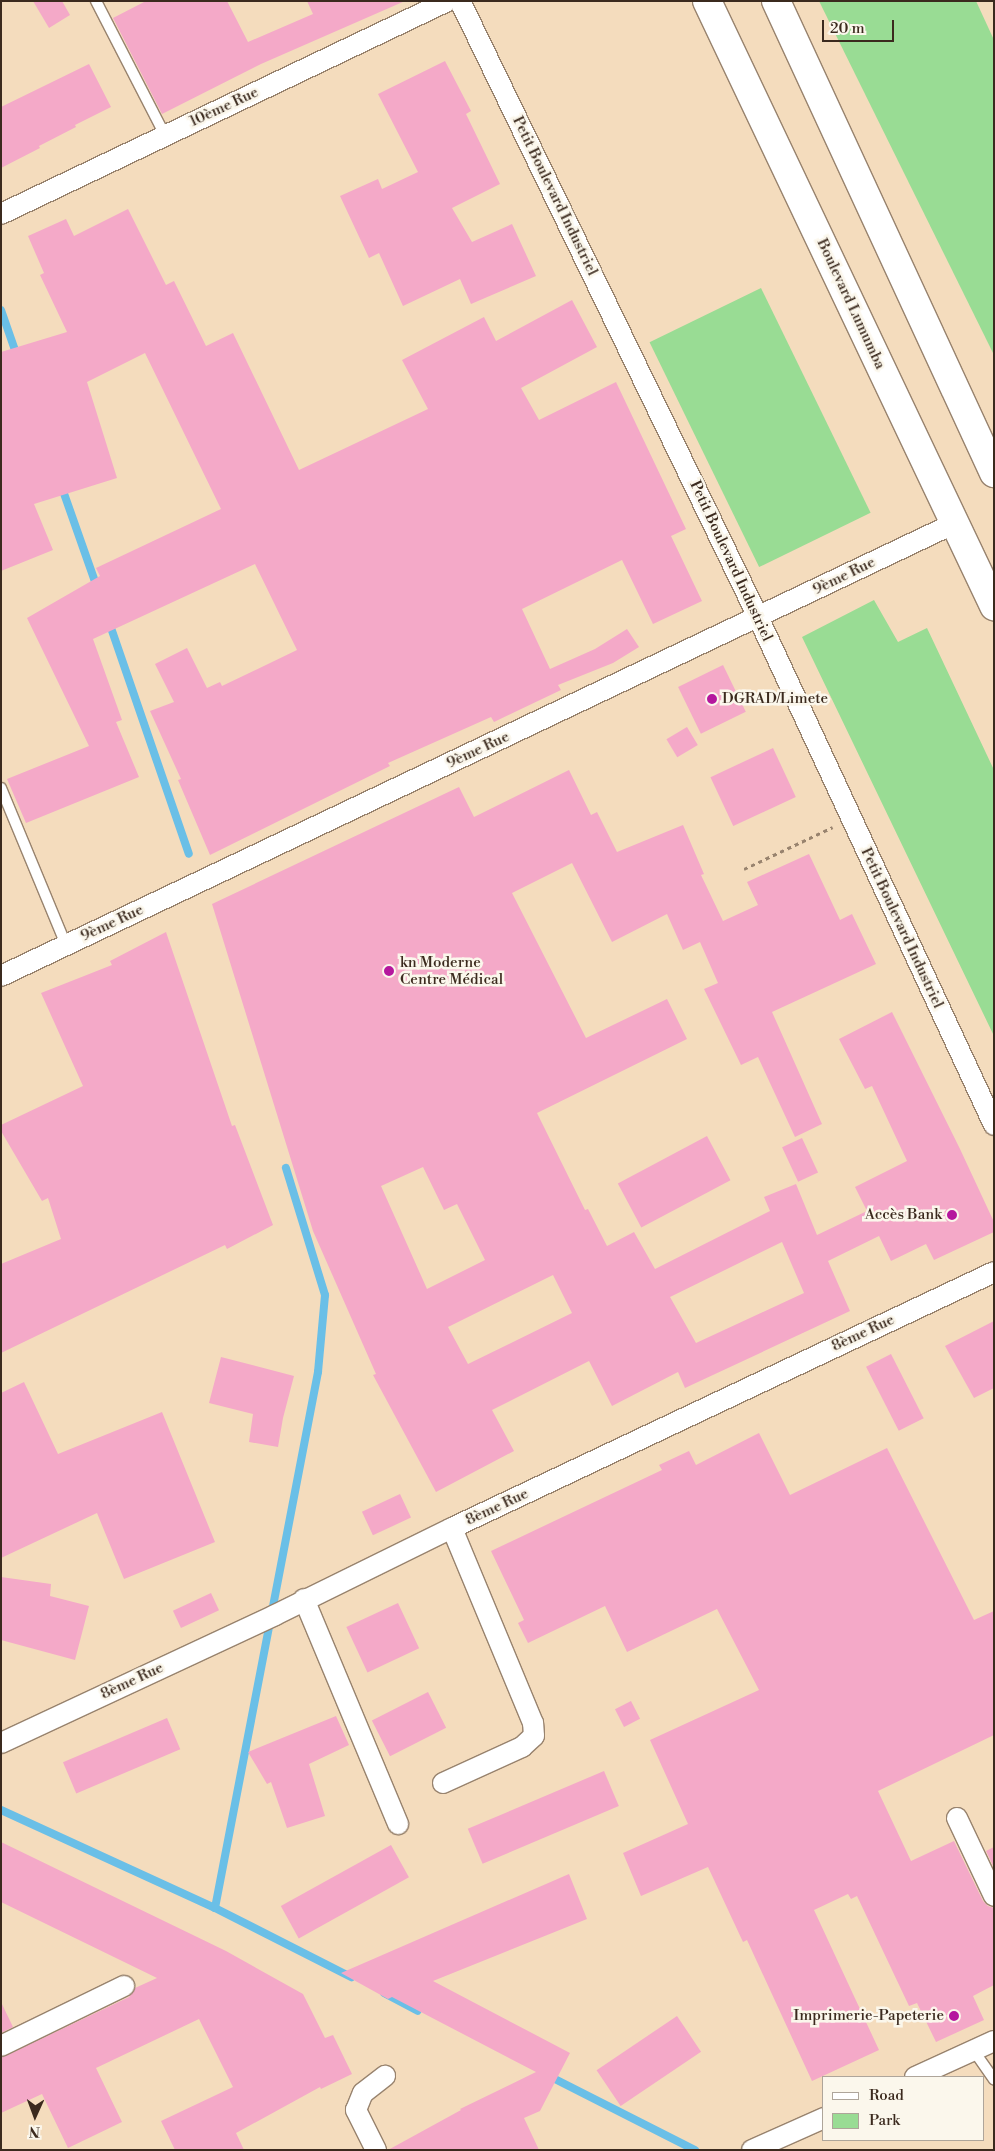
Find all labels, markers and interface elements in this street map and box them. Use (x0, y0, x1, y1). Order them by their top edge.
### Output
scale bar (825, 10, 898, 42)
text: 20 m (830, 19, 865, 38)
street label: 10ème Rue (187, 83, 261, 131)
street label: Petit Boulevard Industriel (508, 113, 602, 279)
street label: Boulevard Lumumba (813, 236, 889, 372)
street label: Petit Boulevard Industriel (686, 478, 776, 644)
street label: 9ème Rue (810, 553, 878, 599)
place label: DGRAD/Limete (722, 690, 828, 708)
marker: DGRAD/Limete (706, 693, 718, 705)
street label: 9ème Rue (444, 728, 512, 772)
street label: Petit Boulevard Industriel (857, 845, 947, 1011)
street label: 9ème Rue (78, 901, 146, 945)
place label: kn Moderne Centre Médical (400, 953, 503, 988)
marker: kn Moderne Centre Médical (382, 964, 396, 978)
place label: Accès Bank (865, 1206, 942, 1224)
marker: Accès Bank (946, 1209, 958, 1221)
street label: 8ème Rue (829, 1311, 897, 1355)
street label: 8ème Rue (463, 1485, 531, 1529)
street label: 8ème Rue (98, 1659, 166, 1703)
place label: Imprimerie-Papeterie (794, 2007, 944, 2025)
marker: Imprimerie-Papeterie (948, 2010, 960, 2022)
legend (822, 2076, 985, 2141)
text: Road (869, 2086, 904, 2105)
north arrow (10, 2091, 60, 2141)
text: Park (869, 2111, 900, 2130)
text: N (29, 2122, 40, 2140)

